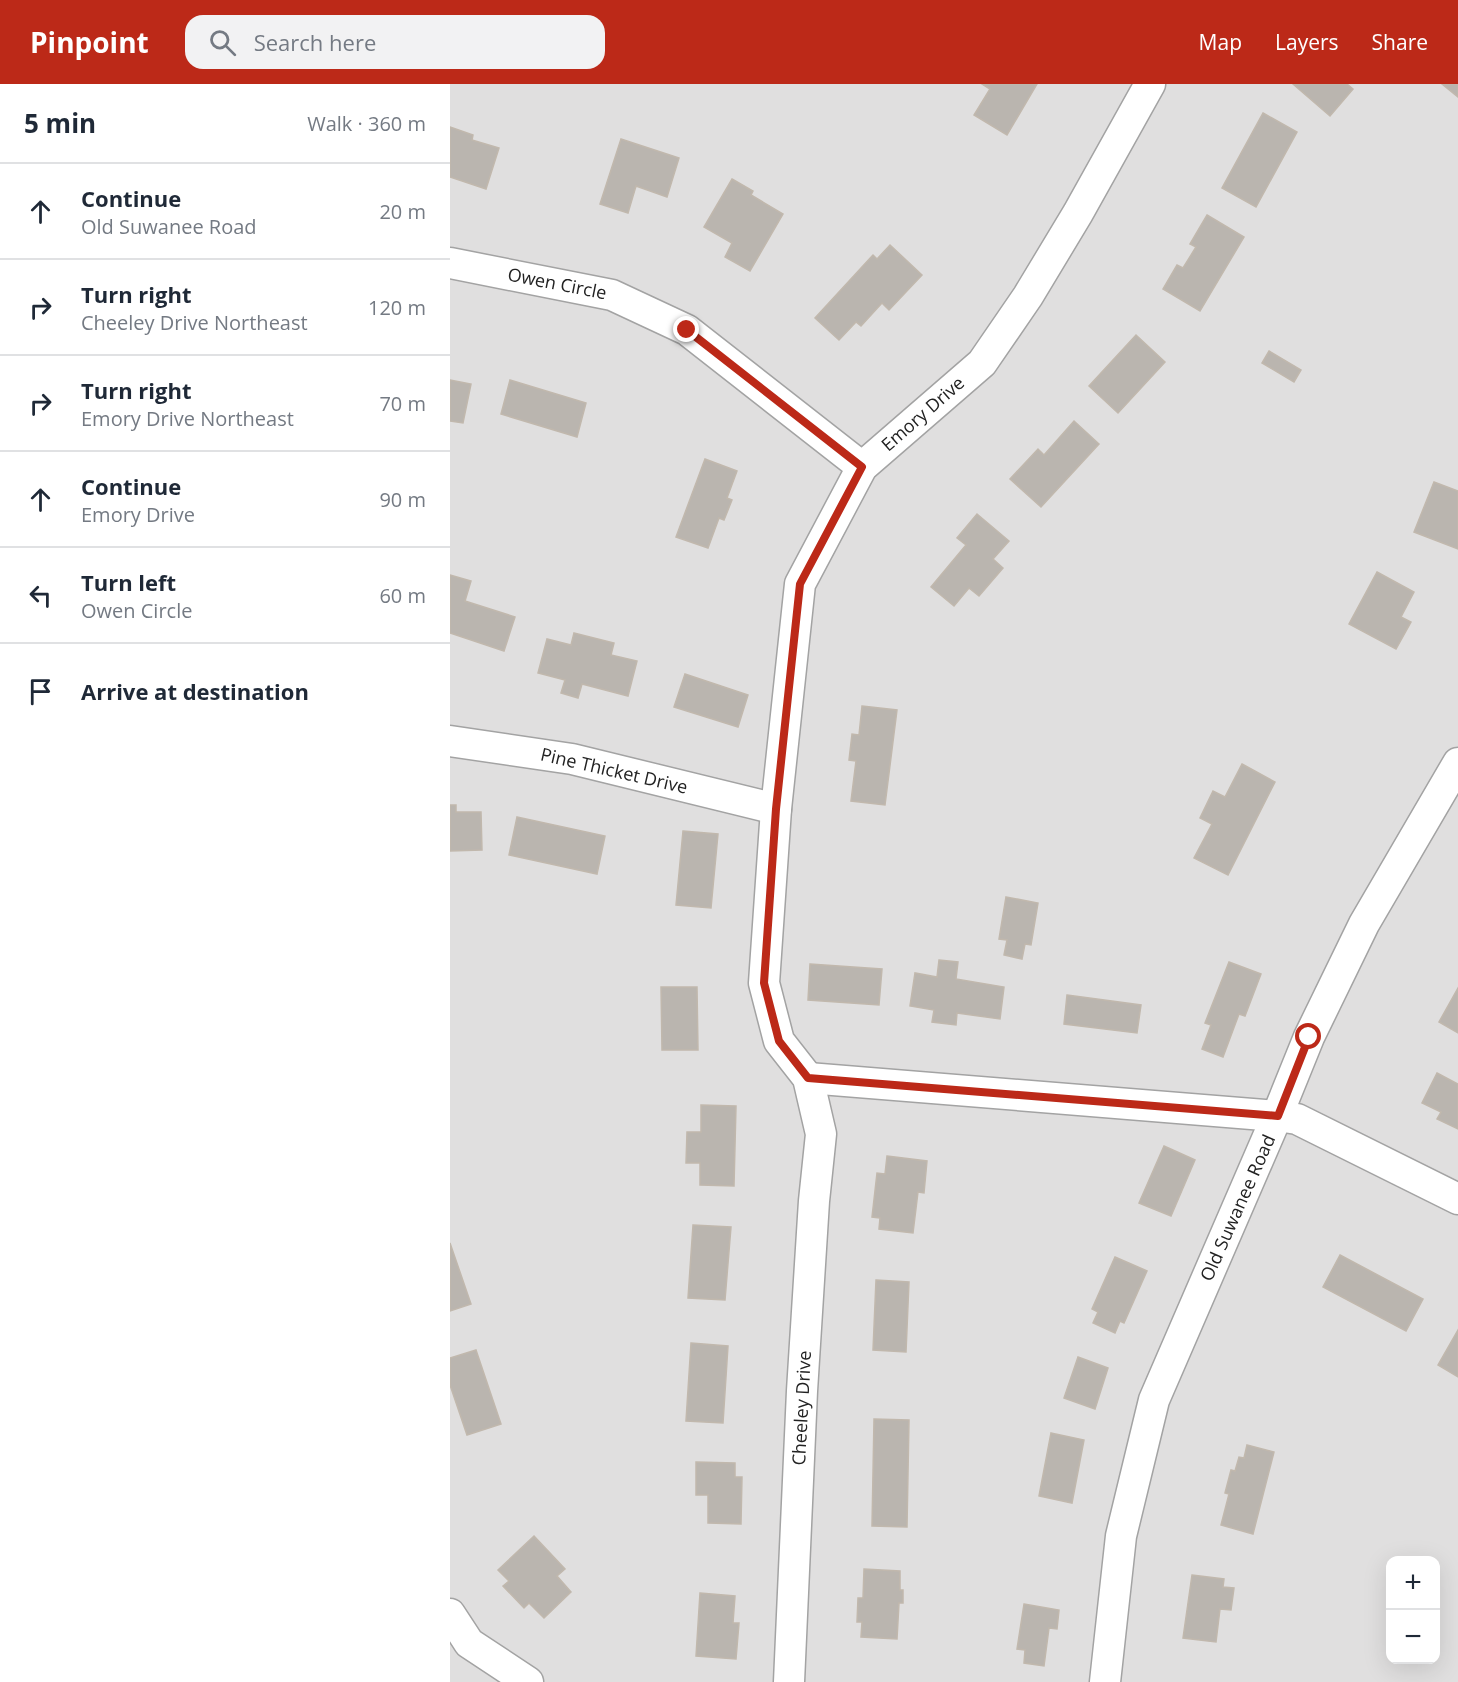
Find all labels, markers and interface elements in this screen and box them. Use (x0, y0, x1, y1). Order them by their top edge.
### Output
search box (185, 15, 605, 69)
text: Pinpoint (30, 23, 149, 61)
icon: search (206, 26, 239, 59)
text: Search here (254, 27, 376, 57)
text: Map (1199, 28, 1242, 56)
text: Layers (1275, 28, 1339, 56)
text: Share (1372, 28, 1428, 56)
text: 5 min (24, 105, 96, 141)
text: Walk · 360 m (307, 110, 426, 137)
text: Continue (81, 183, 181, 213)
icon: ahead (24, 195, 57, 228)
text: 20 m (379, 198, 426, 225)
text: Old Suwanee Road (81, 213, 257, 240)
street label: Owen Circle (506, 262, 609, 304)
text: Turn right (81, 279, 192, 309)
icon: right (24, 291, 57, 324)
text: 120 m (368, 294, 426, 321)
text: Cheeley Drive Northeast (81, 309, 308, 336)
route end (673, 316, 699, 342)
street label: Emory Drive (876, 371, 969, 456)
text: Turn right (81, 375, 192, 405)
icon: right (24, 387, 57, 420)
text: 70 m (379, 390, 426, 417)
text: Emory Drive Northeast (81, 405, 294, 432)
text: Continue (81, 471, 181, 501)
icon: ahead (24, 483, 57, 516)
text: 90 m (379, 486, 426, 513)
text: Emory Drive (81, 501, 195, 528)
text: Turn left (81, 567, 176, 597)
icon: left (24, 579, 57, 612)
text: 60 m (379, 582, 426, 609)
text: Owen Circle (81, 597, 192, 624)
icon: arrive (24, 675, 57, 708)
text: Arrive at destination (81, 676, 309, 706)
street label: Pine Thicket Drive (538, 741, 690, 799)
route start (1295, 1023, 1321, 1049)
street label: Old Suwanee Road (1194, 1131, 1280, 1285)
street label: Cheeley Drive (786, 1350, 816, 1466)
map controls (1386, 1556, 1440, 1664)
button: + (1386, 1556, 1440, 1610)
button: − (1386, 1610, 1440, 1664)

